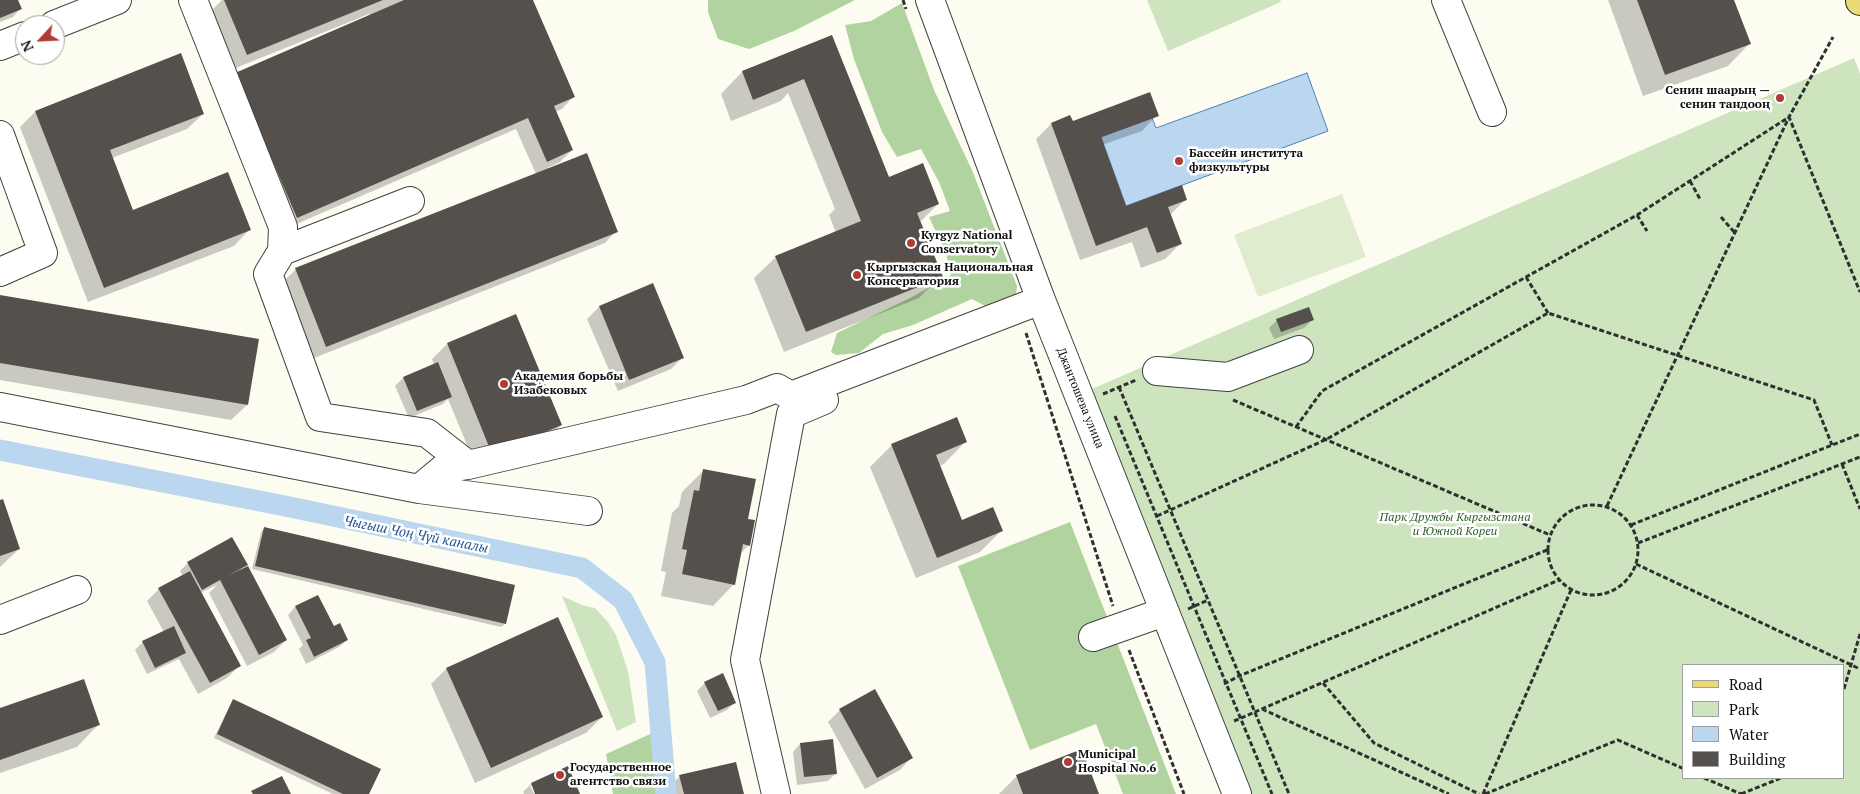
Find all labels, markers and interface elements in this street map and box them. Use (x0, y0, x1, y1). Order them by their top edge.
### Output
north arrow (15, 15, 65, 65)
text: N (16, 37, 38, 55)
place label: Сенин шаарың — сенин тандооң (1665, 84, 1770, 112)
marker: Сенин шаарың — сенин тандооң (1774, 92, 1786, 104)
place label: Бассейн института физкультуры (1189, 147, 1303, 175)
marker: Бассейн института физкультуры (1173, 155, 1185, 167)
place label: Kyrgyz National Conservatory (921, 229, 1013, 257)
marker: Kyrgyz National Conservatory (905, 237, 917, 249)
place label: Кыргызская Национальная Консерватория (867, 261, 1033, 289)
marker: Кыргызская Национальная Консерватория (851, 269, 863, 281)
street label: Джантошева улица (1053, 346, 1107, 450)
place label: Академия борьбы Изабековых (514, 370, 623, 398)
marker: Академия борьбы Изабековых (498, 378, 510, 390)
park label: Парк Дружбы Кыргызстана и Южной Кореи (1379, 511, 1531, 539)
water label: Чыгыш Чоң Чүй каналы (342, 513, 490, 557)
legend (1682, 664, 1845, 779)
text: Road (1729, 674, 1762, 694)
text: Park (1729, 699, 1759, 719)
text: Water (1729, 724, 1768, 744)
place label: Municipal Hospital No.6 (1078, 748, 1156, 776)
text: Building (1729, 749, 1786, 769)
marker: Municipal Hospital No.6 (1062, 756, 1074, 768)
place label: Государственное агентство связи (570, 761, 672, 789)
marker: Государственное агентство связи (554, 769, 566, 781)

